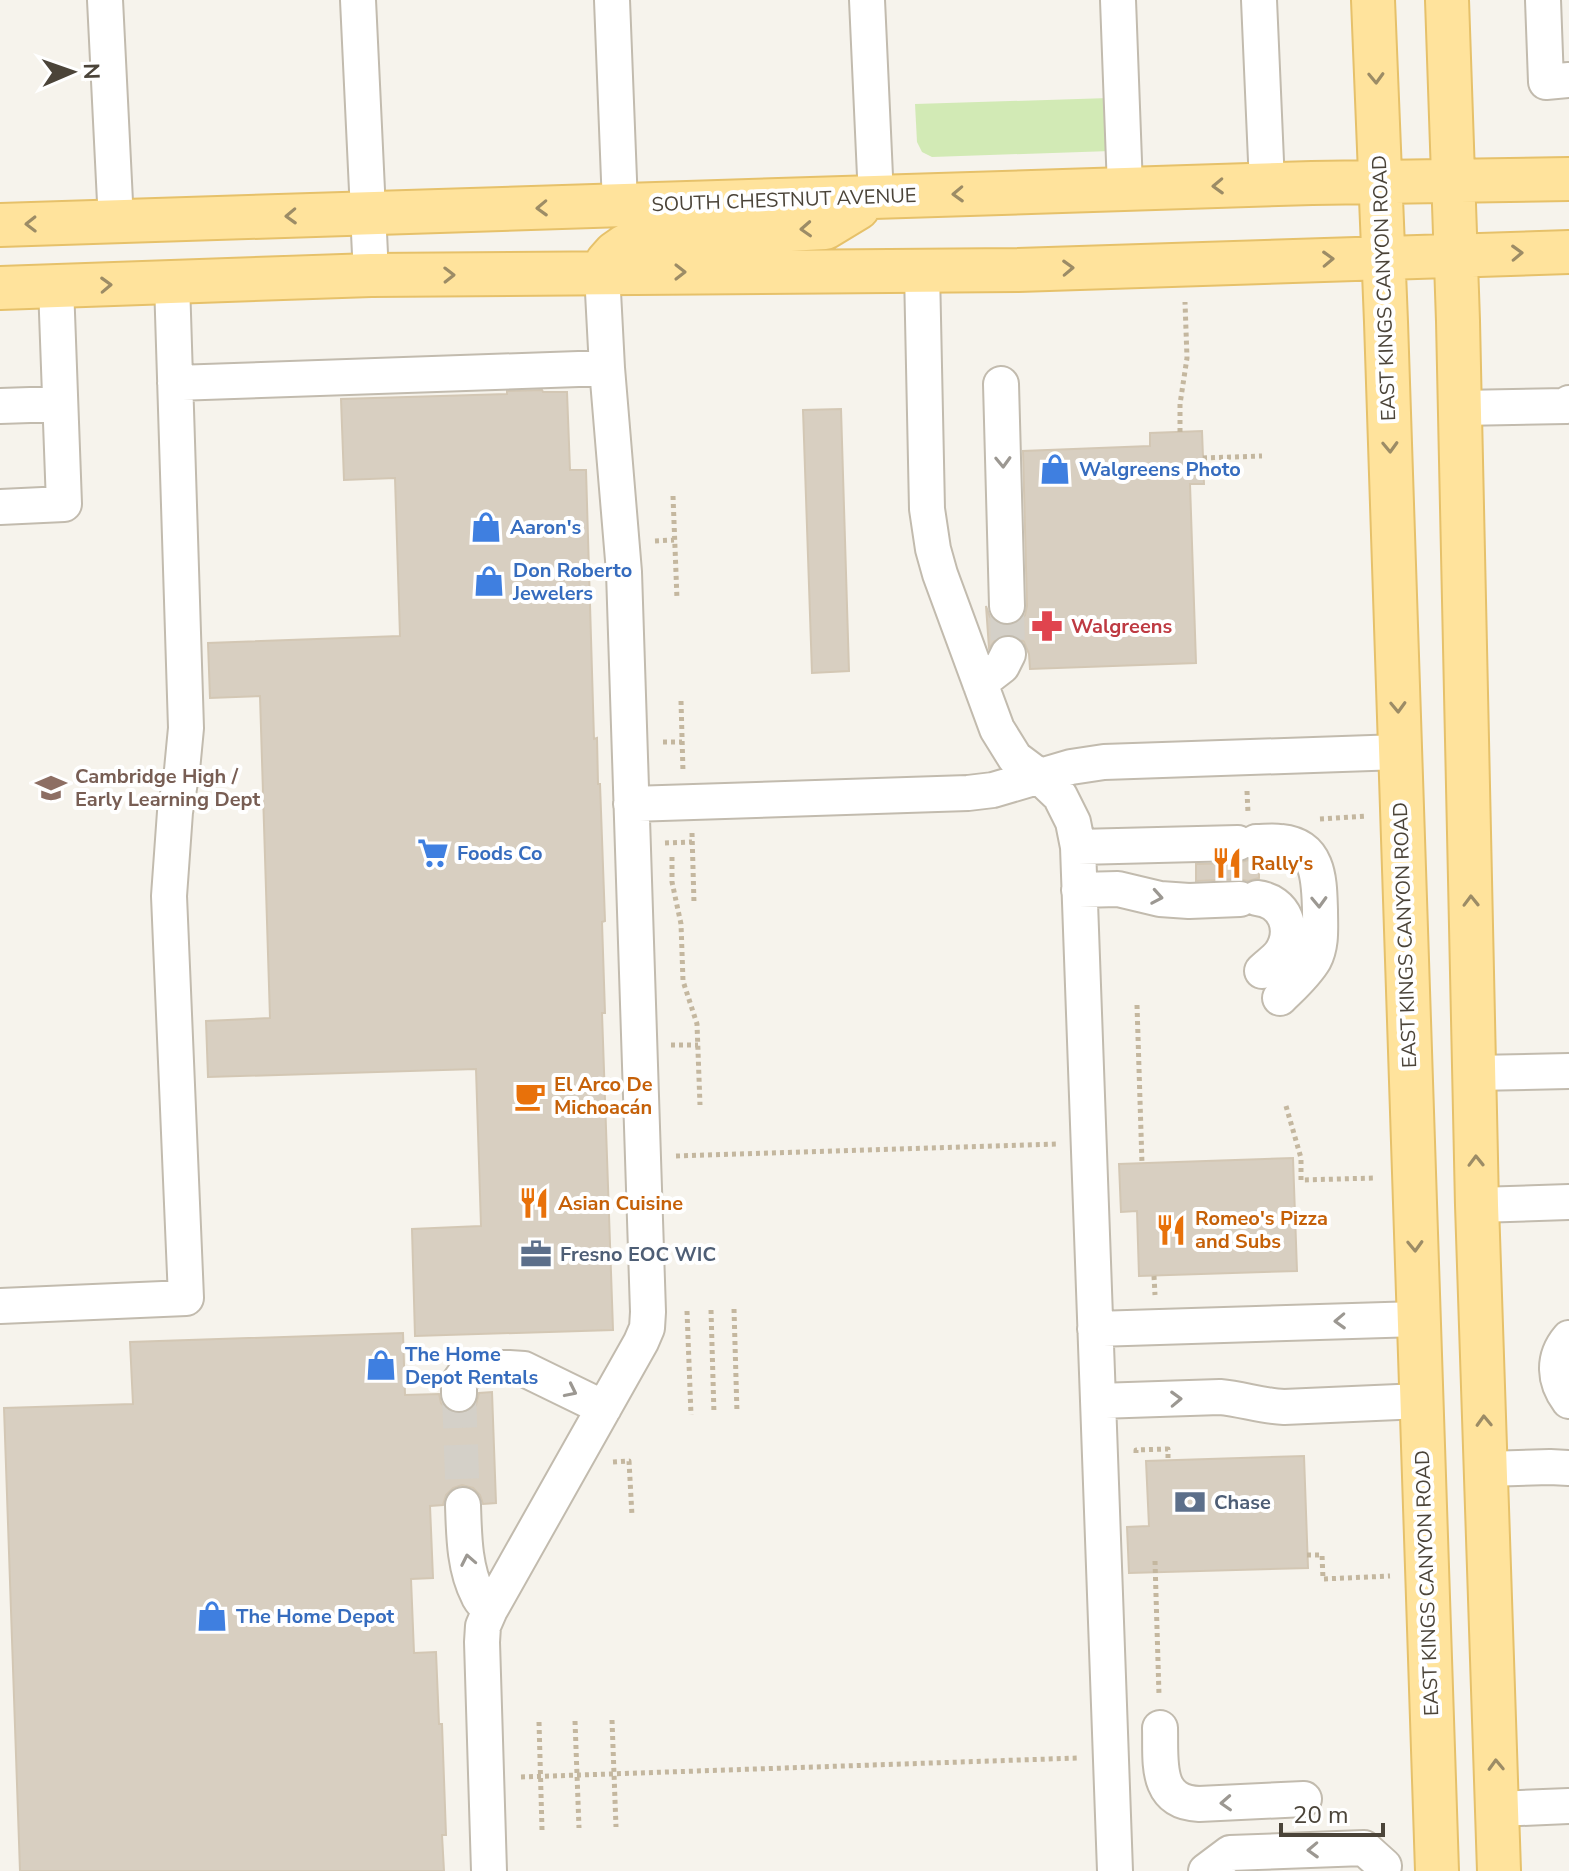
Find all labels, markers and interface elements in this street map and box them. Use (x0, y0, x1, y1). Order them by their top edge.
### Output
north arrow (32, 32, 112, 112)
text: N (76, 63, 106, 80)
one-way arrow (1368, 72, 1385, 85)
street label: EAST KINGS CANYON ROAD (1366, 155, 1402, 421)
one-way arrow (1211, 177, 1224, 194)
street label: SOUTH CHESTNUT AVENUE (651, 182, 917, 218)
one-way arrow (951, 186, 964, 203)
one-way arrow (535, 199, 548, 216)
one-way arrow (284, 207, 297, 225)
one-way arrow (24, 215, 37, 233)
one-way arrow (799, 220, 812, 237)
one-way arrow (1511, 245, 1524, 262)
one-way arrow (1322, 251, 1335, 268)
one-way arrow (1062, 259, 1075, 277)
one-way arrow (674, 264, 687, 281)
one-way arrow (443, 266, 456, 283)
one-way arrow (100, 276, 113, 293)
one-way arrow (1381, 441, 1398, 454)
shop icon: Walgreens Photo (1038, 452, 1072, 486)
one-way arrow (995, 456, 1012, 469)
place label: Walgreens Photo (1079, 456, 1241, 483)
shop icon: Aaron's (469, 510, 503, 544)
place label: Aaron's (510, 514, 582, 541)
place label: Don Roberto Jewelers (512, 557, 632, 607)
shop icon: Don Roberto Jewelers (472, 564, 506, 598)
pharmacy icon: Walgreens (1030, 609, 1064, 643)
place label: Walgreens (1071, 613, 1172, 640)
one-way arrow (1390, 701, 1407, 714)
place label: Cambridge High / Early Learning Dept (75, 763, 260, 813)
school or university icon: Cambridge High / Early Learning Dept (34, 771, 68, 805)
street label: EAST KINGS CANYON ROAD (1387, 802, 1423, 1068)
supermarket icon: Foods Co (416, 836, 450, 870)
place label: Foods Co (457, 840, 542, 867)
restaurant icon: Rally's (1210, 846, 1244, 880)
place label: Rally's (1251, 850, 1313, 877)
one-way arrow (1150, 888, 1163, 905)
one-way arrow (1462, 894, 1479, 907)
one-way arrow (1311, 896, 1328, 909)
place label: El Arco De Michoacán (554, 1071, 653, 1121)
cafe icon: El Arco De Michoacán (513, 1079, 547, 1113)
one-way arrow (1468, 1154, 1485, 1167)
restaurant icon: Asian Cuisine (517, 1186, 551, 1220)
place label: Asian Cuisine (558, 1190, 683, 1217)
place label: Romeo's Pizza and Subs (1195, 1205, 1328, 1255)
restaurant icon: Romeo's Pizza and Subs (1154, 1213, 1188, 1247)
office icon: Fresno EOC WIC (519, 1237, 553, 1271)
one-way arrow (1407, 1240, 1424, 1253)
place label: Fresno EOC WIC (560, 1241, 716, 1268)
one-way arrow (1333, 1313, 1346, 1330)
place label: The Home Depot Rentals (405, 1341, 538, 1391)
shop icon: The Home Depot Rentals (364, 1348, 398, 1382)
one-way arrow (562, 1381, 577, 1397)
one-way arrow (1170, 1390, 1183, 1407)
one-way arrow (1476, 1414, 1493, 1427)
street label: EAST KINGS CANYON ROAD (1409, 1450, 1445, 1716)
bank icon: Chase (1173, 1485, 1207, 1519)
place label: Chase (1214, 1489, 1271, 1516)
one-way arrow (460, 1554, 477, 1568)
shop icon: The Home Depot (195, 1599, 229, 1633)
place label: The Home Depot (236, 1603, 395, 1630)
one-way arrow (1487, 1758, 1504, 1771)
scale bar (1281, 1787, 1383, 1837)
one-way arrow (1219, 1794, 1232, 1811)
text: 20 m (1293, 1799, 1349, 1831)
one-way arrow (1306, 1842, 1319, 1859)

